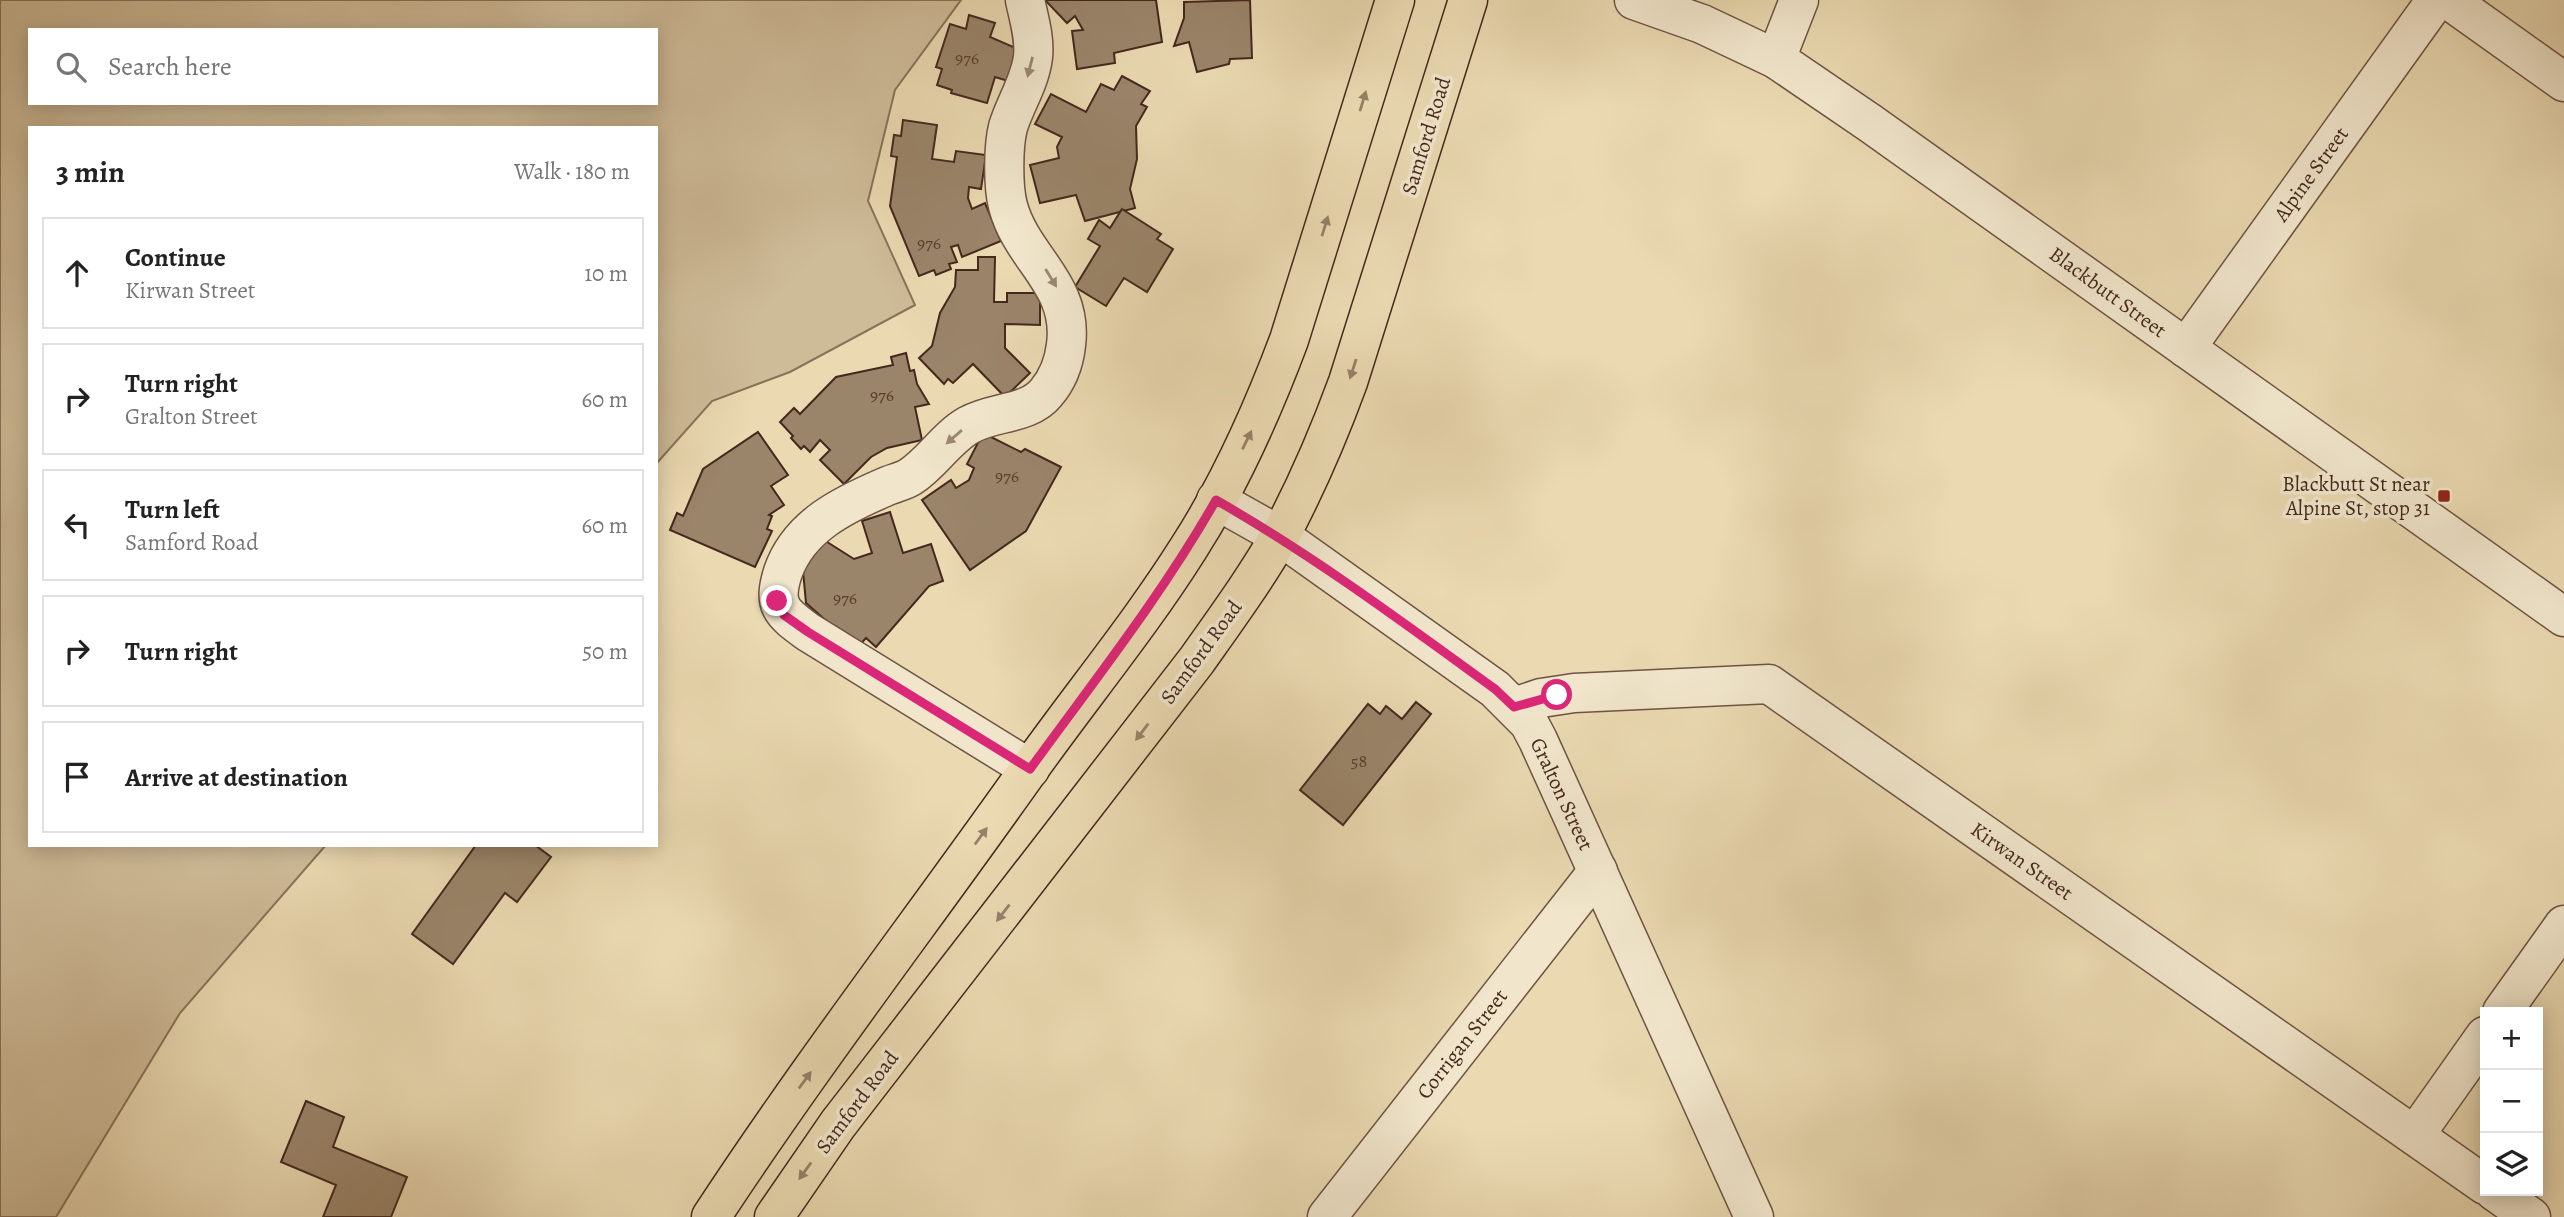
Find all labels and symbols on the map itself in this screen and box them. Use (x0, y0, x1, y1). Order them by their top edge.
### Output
house number: 976 (955, 46, 979, 70)
one-way arrow (1024, 56, 1035, 78)
street label: Samford Road (1395, 73, 1457, 198)
one-way arrow (1359, 91, 1369, 112)
street label: Alpine Street (2267, 121, 2355, 228)
one-way arrow (1320, 215, 1330, 236)
house number: 976 (917, 231, 941, 255)
street label: Blackbutt Street (2044, 240, 2172, 344)
one-way arrow (1044, 268, 1057, 288)
one-way arrow (1347, 358, 1358, 379)
house number: 976 (870, 383, 894, 407)
one-way arrow (946, 429, 963, 444)
one-way arrow (1242, 430, 1253, 450)
house number: 976 (995, 464, 1019, 488)
place label: Blackbutt St near Alpine St, stop 31 (2282, 470, 2430, 522)
marker: Blackbutt St near Alpine St, stop 31 (2436, 488, 2452, 504)
route end (761, 585, 792, 616)
house number: 976 (833, 586, 857, 610)
street label: Samford Road (1154, 594, 1249, 710)
route start (1541, 679, 1572, 710)
one-way arrow (1135, 723, 1149, 742)
street label: Gralton Street (1524, 733, 1600, 855)
house number: 58 (1351, 749, 1367, 773)
street label: Kirwan Street (1965, 815, 2079, 907)
one-way arrow (974, 826, 988, 845)
one-way arrow (996, 903, 1011, 921)
street label: Corrigan Street (1410, 983, 1514, 1105)
street label: Samford Road (809, 1044, 905, 1159)
one-way arrow (798, 1071, 812, 1089)
one-way arrow (798, 1162, 812, 1180)

